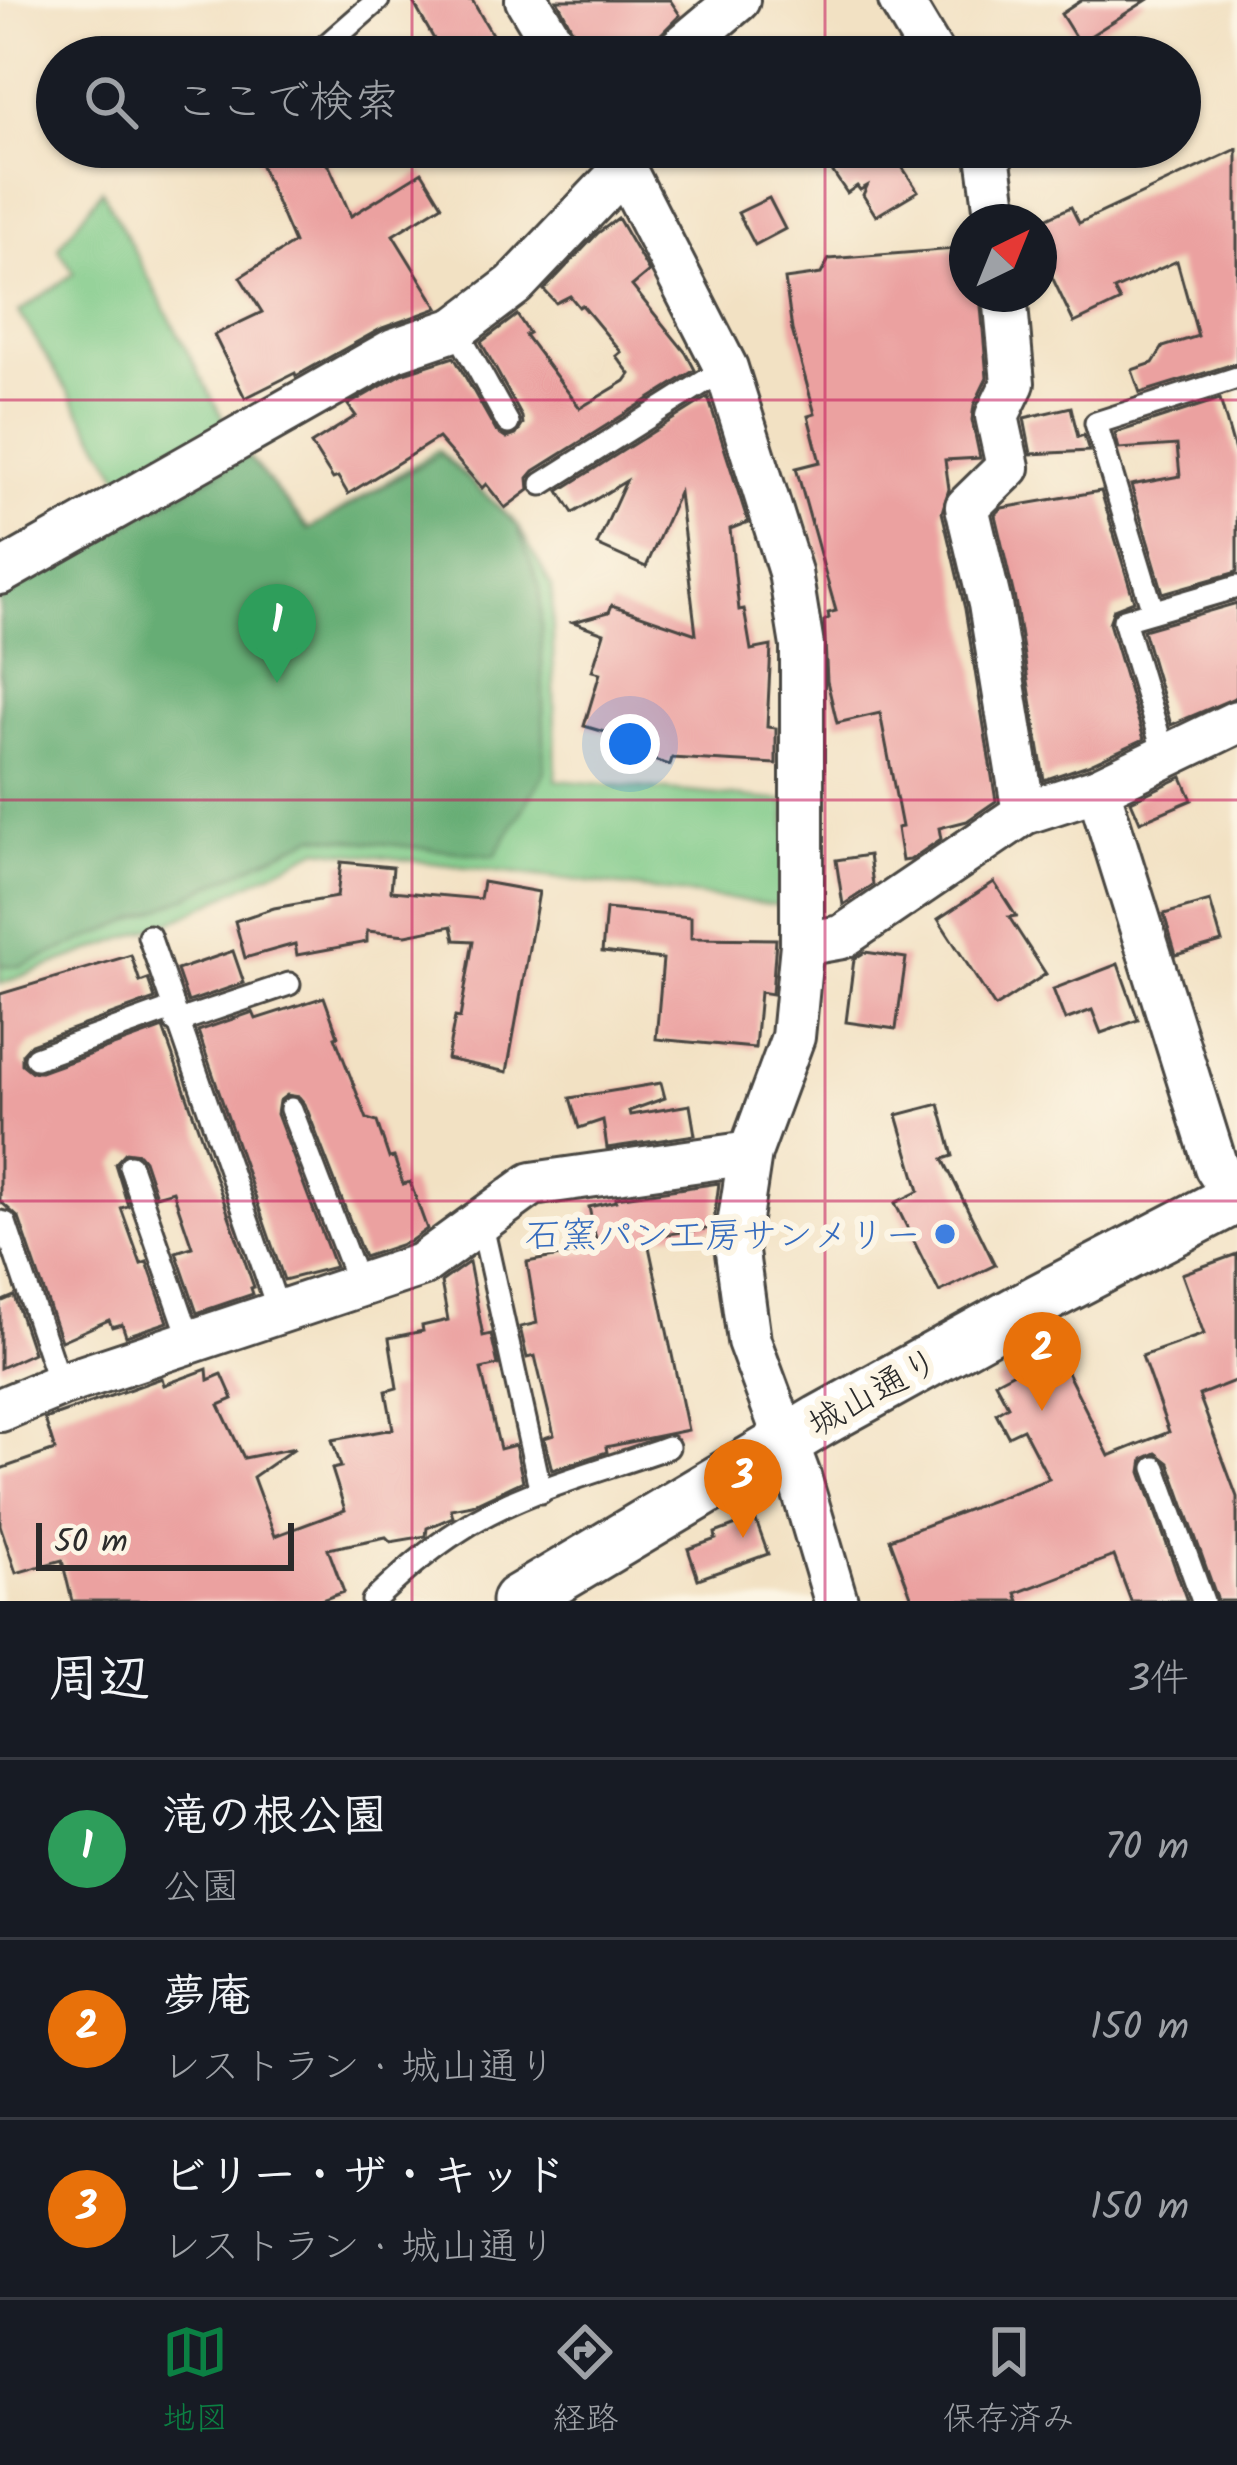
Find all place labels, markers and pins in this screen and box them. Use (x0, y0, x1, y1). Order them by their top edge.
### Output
pin: 1 (238, 584, 316, 683)
place label: 石窯パン工房サンメリー (525, 1209, 921, 1266)
marker: 石窯パン工房サンメリー (932, 1221, 958, 1247)
pin: 2 (1003, 1312, 1081, 1411)
pin: 3 (704, 1439, 782, 1538)

